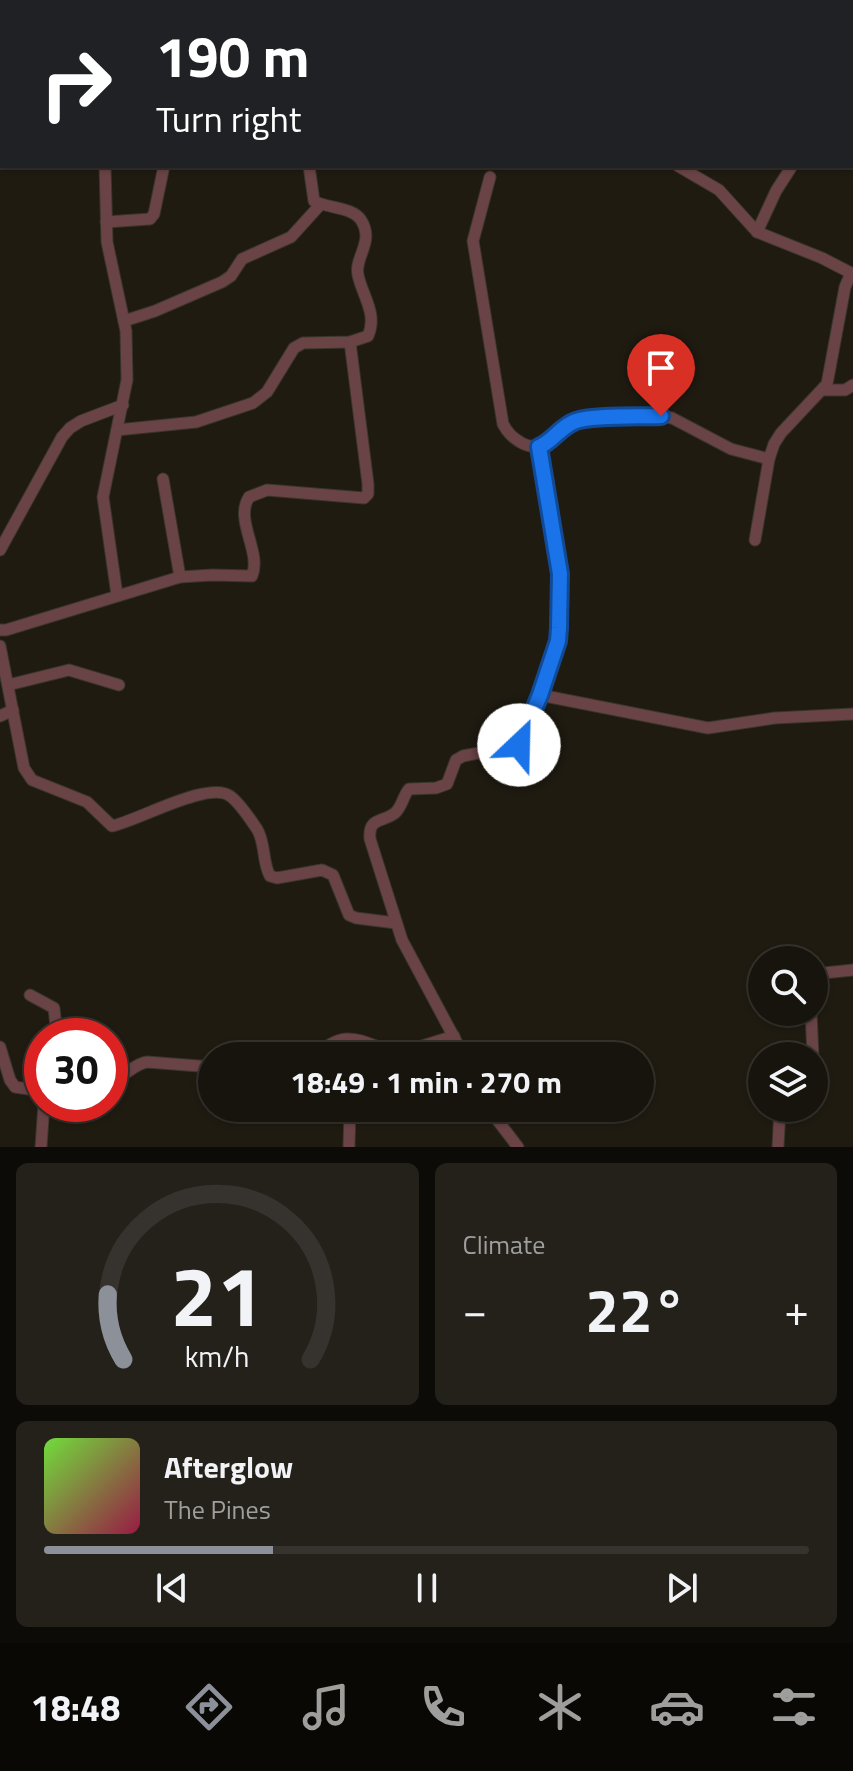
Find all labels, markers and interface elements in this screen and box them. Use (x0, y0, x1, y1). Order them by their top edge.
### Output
text: 190 m (156, 14, 309, 99)
icon: right (24, 32, 128, 136)
text: Turn right (156, 91, 301, 146)
pin (627, 334, 695, 416)
icon: arrive (639, 346, 683, 390)
position arrow (477, 703, 561, 787)
map controls (748, 946, 828, 1122)
button: search (748, 946, 828, 1026)
speed limit sign: 30 (24, 1018, 128, 1122)
button: layers (748, 1042, 828, 1122)
text: 18:49 · 1 min · 270 m (290, 1059, 562, 1105)
text: Climate (463, 1225, 545, 1264)
text: 21 (171, 1232, 264, 1358)
text: 22° (585, 1264, 686, 1355)
text: − (463, 1276, 487, 1343)
text: + (784, 1276, 809, 1343)
text: km/h (185, 1335, 250, 1378)
text: Afterglow (164, 1444, 293, 1490)
text: The Pines (164, 1490, 271, 1529)
icon: previous (150, 1566, 194, 1610)
icon: pause (405, 1566, 449, 1610)
icon: next (660, 1566, 704, 1610)
icon: directions (181, 1679, 237, 1735)
icon: music (298, 1679, 354, 1735)
icon: phone (415, 1679, 471, 1735)
icon: climate (532, 1679, 588, 1735)
icon: car (649, 1679, 705, 1735)
icon: filters (766, 1679, 822, 1735)
text: 18:48 (31, 1680, 120, 1735)

